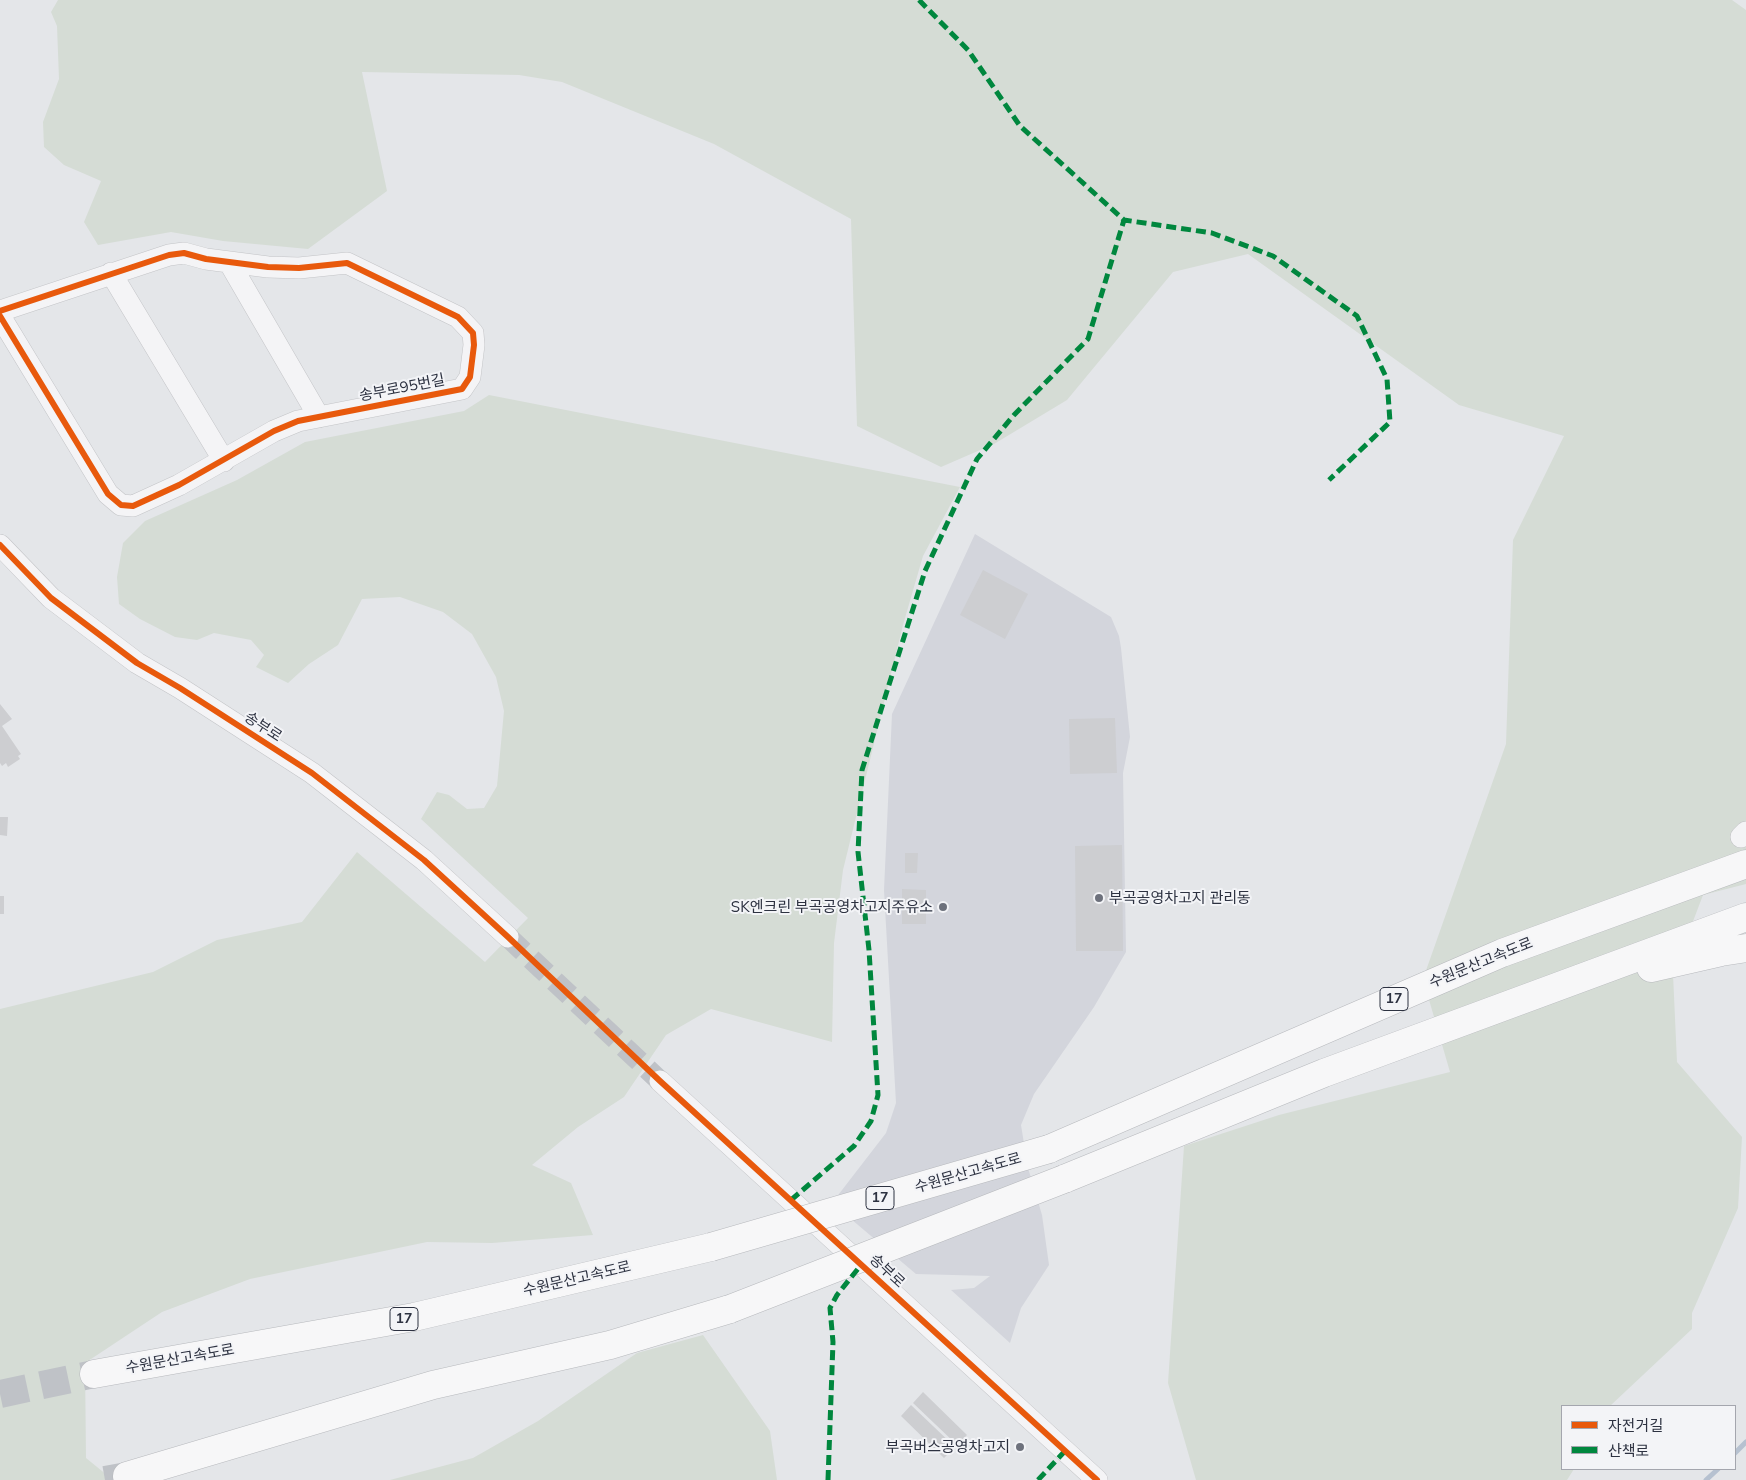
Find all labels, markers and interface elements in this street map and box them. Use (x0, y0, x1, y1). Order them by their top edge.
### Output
street label: 송부로95번길 (358, 371, 446, 405)
street label: 송부로 (241, 708, 285, 746)
place label: 부곡공영차고지 관리동 (1109, 889, 1251, 907)
marker: 부곡공영차고지 관리동 (1093, 892, 1105, 904)
place label: SK엔크린 부곡공영차고지주유소 (731, 898, 933, 916)
marker: SK엔크린 부곡공영차고지주유소 (937, 901, 949, 913)
street label: 수원문산고속도로 (1426, 934, 1536, 992)
road number: 17 (1380, 988, 1408, 1011)
street label: 수원문산고속도로 (912, 1149, 1024, 1197)
road number: 17 (866, 1186, 894, 1210)
street label: 송부로 (866, 1250, 908, 1292)
street label: 수원문산고속도로 (521, 1258, 633, 1300)
road number: 17 (390, 1308, 418, 1330)
street label: 수원문산고속도로 (124, 1341, 236, 1377)
legend (1561, 1405, 1736, 1470)
text: 자전거길 (1608, 1416, 1663, 1435)
place label: 부곡버스공영차고지 (886, 1438, 1010, 1456)
marker: 부곡버스공영차고지 (1014, 1441, 1026, 1453)
text: 산책로 (1608, 1441, 1649, 1460)

